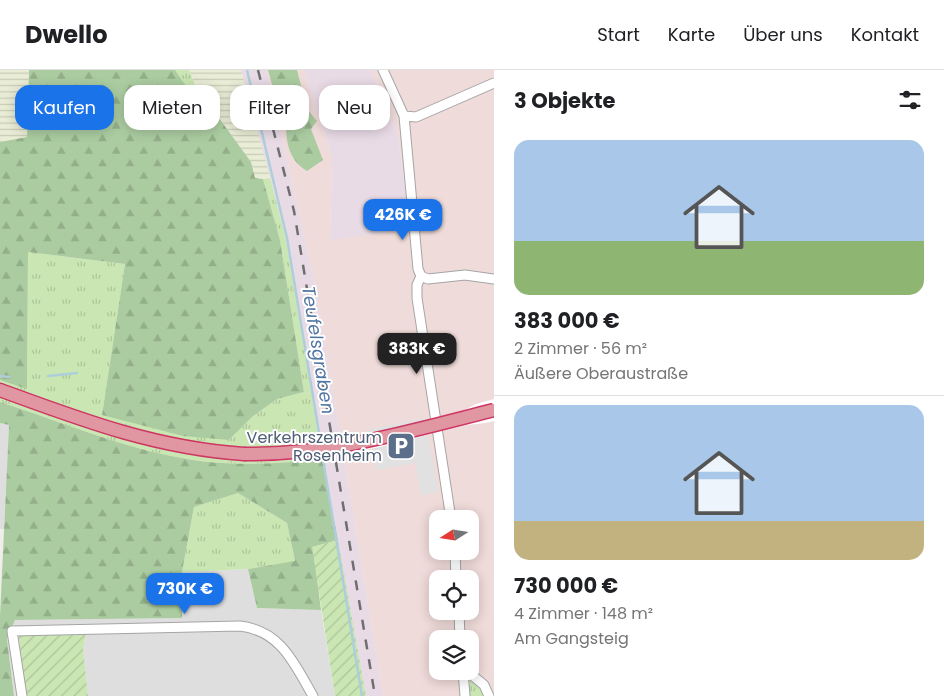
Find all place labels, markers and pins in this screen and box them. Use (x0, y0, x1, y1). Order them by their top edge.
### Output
pin: 426K € (362, 198, 444, 241)
pin: 383K € (376, 332, 458, 375)
place label: Verkehrszentrum Rosenheim (247, 426, 382, 467)
parking icon: Verkehrszentrum Rosenheim (386, 431, 416, 461)
pin: 730K € (144, 572, 226, 615)

